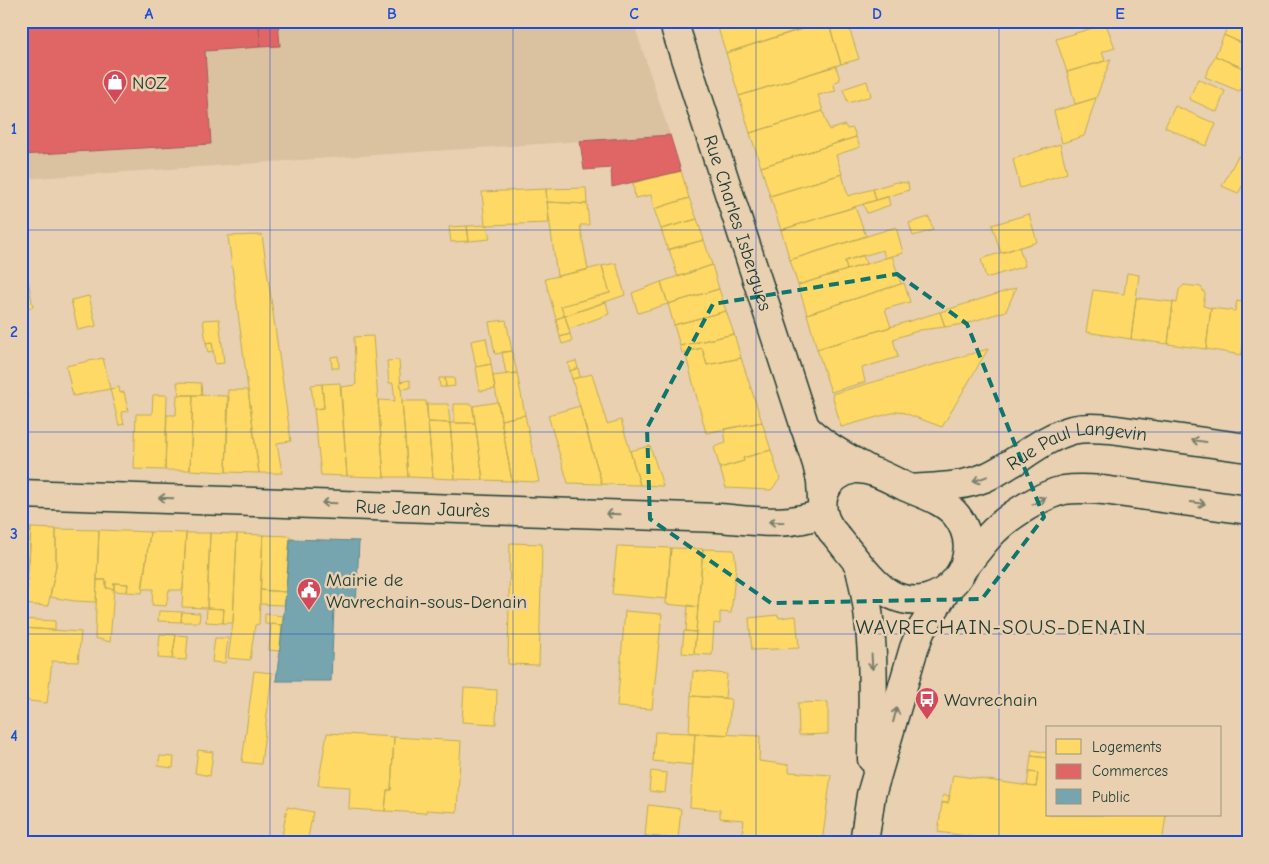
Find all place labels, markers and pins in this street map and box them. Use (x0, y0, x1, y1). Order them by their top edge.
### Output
shop icon: NOZ (102, 69, 128, 103)
place label: NOZ (132, 72, 167, 94)
place label: Mairie de Wavrechain-sous-Denain (326, 569, 527, 613)
public building icon: Mairie de Wavrechain-sous-Denain (296, 577, 322, 611)
bus stop icon: Wavrechain (914, 686, 940, 720)
place label: Wavrechain (944, 689, 1038, 711)

